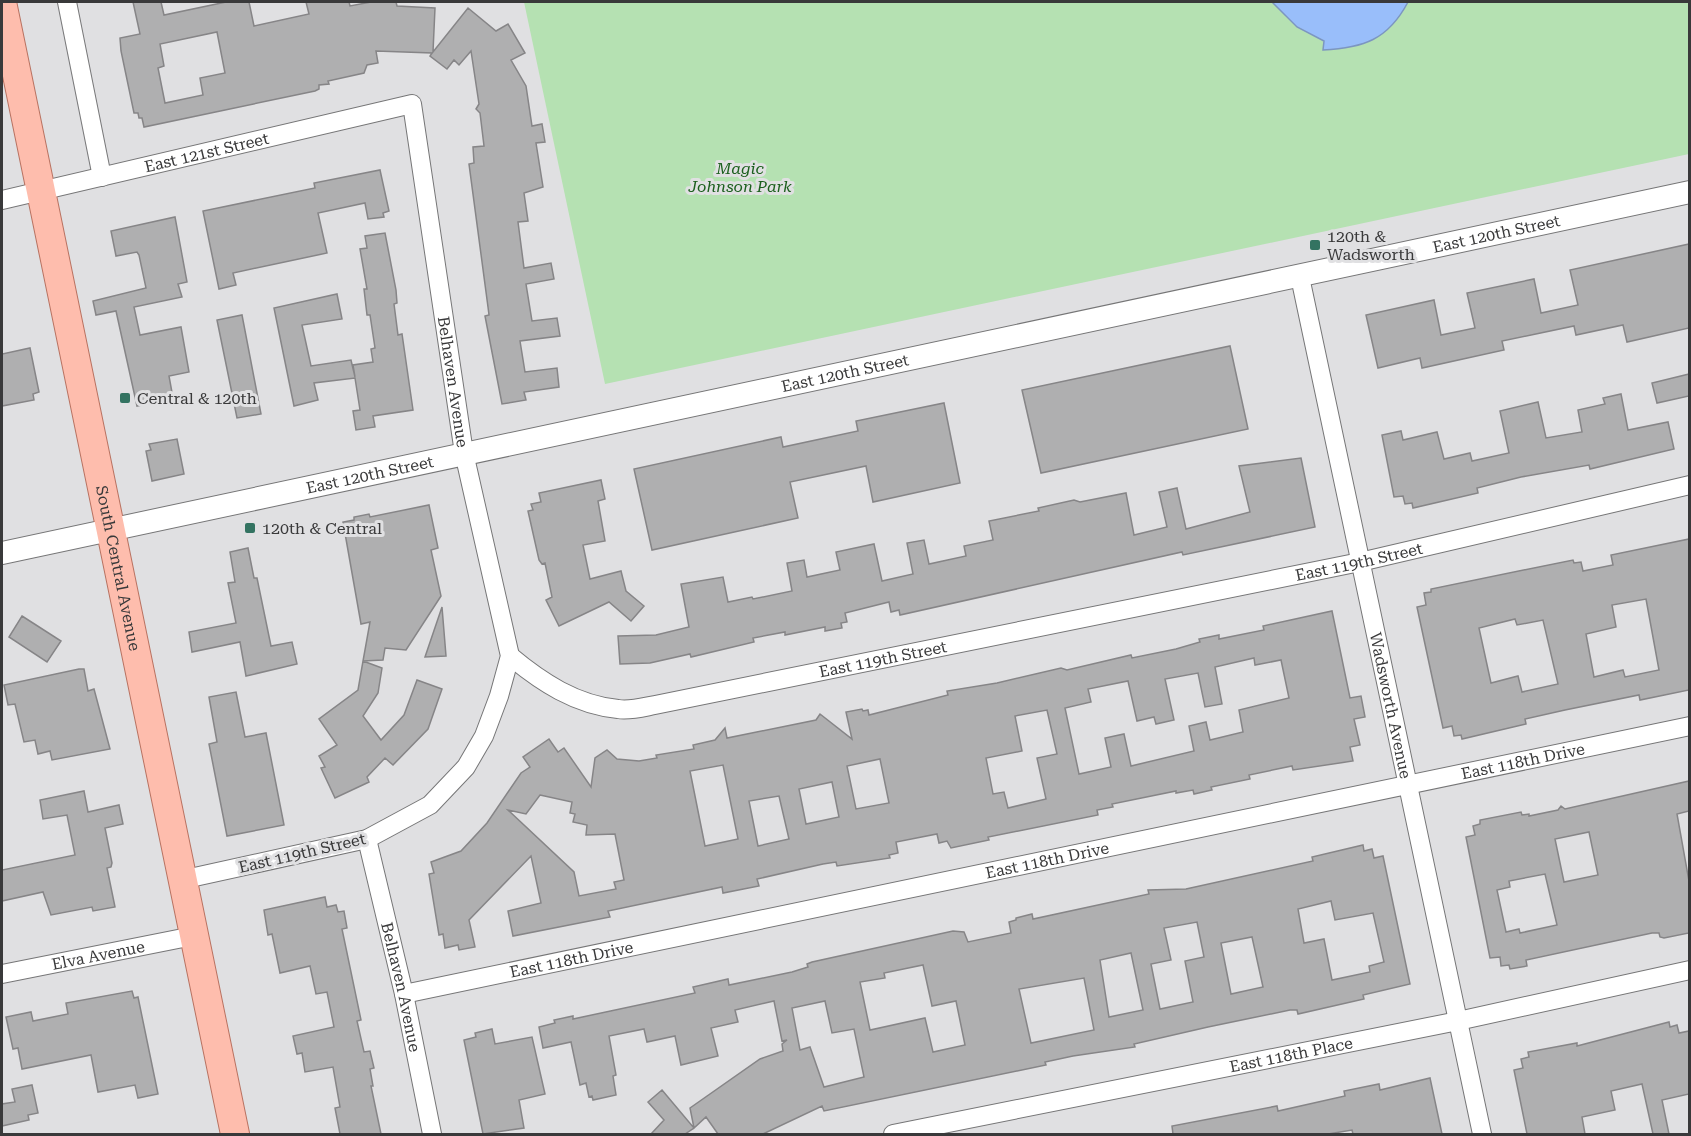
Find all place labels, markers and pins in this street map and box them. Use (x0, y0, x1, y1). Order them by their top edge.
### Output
place label: 120th & Wadsworth (1327, 227, 1415, 264)
marker: 120th & Wadsworth (1308, 238, 1322, 252)
place label: Central & 120th (137, 389, 257, 408)
marker: Central & 120th (118, 391, 132, 405)
place label: 120th & Central (262, 519, 382, 538)
marker: 120th & Central (243, 521, 257, 535)

